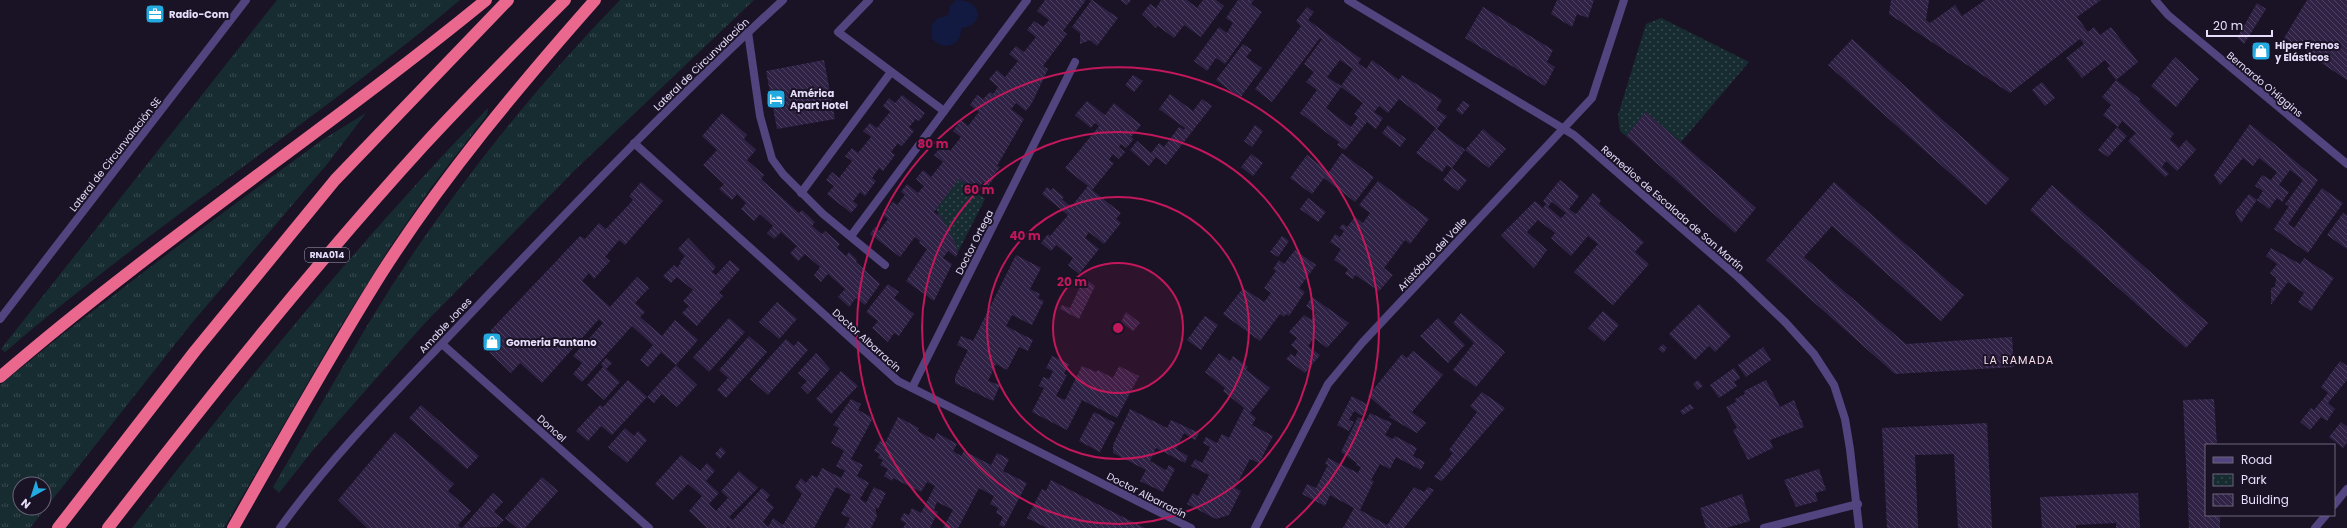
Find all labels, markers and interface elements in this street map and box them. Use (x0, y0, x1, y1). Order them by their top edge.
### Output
office icon: Radio-Com (144, 3, 166, 25)
place label: Radio-Com (169, 7, 229, 22)
scale bar (2207, 12, 2272, 38)
street label: Lateral de Circunvalación (650, 15, 753, 114)
text: 20 m (2213, 17, 2243, 34)
place label: Hiper Frenos y Elásticos (2274, 38, 2340, 65)
shop icon: Hiper Frenos y Elásticos (2250, 40, 2272, 62)
street label: Bernardo O'Higgins (2223, 48, 2306, 121)
place label: América Apart Hotel (790, 86, 848, 113)
hotel icon: América Apart Hotel (765, 88, 787, 110)
street label: Lateral de Circunvalación SE (66, 94, 165, 215)
text: 80 m (918, 135, 949, 152)
street label: Remedios de Escalada de San Martín (1598, 142, 1748, 275)
text: 60 m (964, 181, 995, 198)
street label: Doctor Ortega (952, 207, 997, 277)
street label: Aristóbulo del Valle (1394, 214, 1470, 294)
text: 40 m (1009, 227, 1041, 244)
road number: RNA014 (305, 248, 349, 262)
text: 20 m (1057, 273, 1087, 290)
street label: Amable Jones (416, 294, 475, 357)
street label: Doctor Albarracín (829, 305, 904, 375)
centre of rings (1111, 321, 1125, 335)
shop icon: Gomeria Pantano (481, 331, 503, 353)
place label: Gomeria Pantano (506, 335, 597, 350)
district label: LA RAMADA (1984, 352, 2054, 368)
street label: Doncel (534, 411, 570, 446)
legend (2205, 444, 2335, 516)
text: Road (2241, 451, 2272, 468)
street label: Doctor Albarracín (1104, 469, 1189, 522)
text: Park (2241, 471, 2268, 488)
north arrow (12, 476, 52, 516)
text: Building (2241, 491, 2289, 508)
text: N (17, 495, 34, 513)

